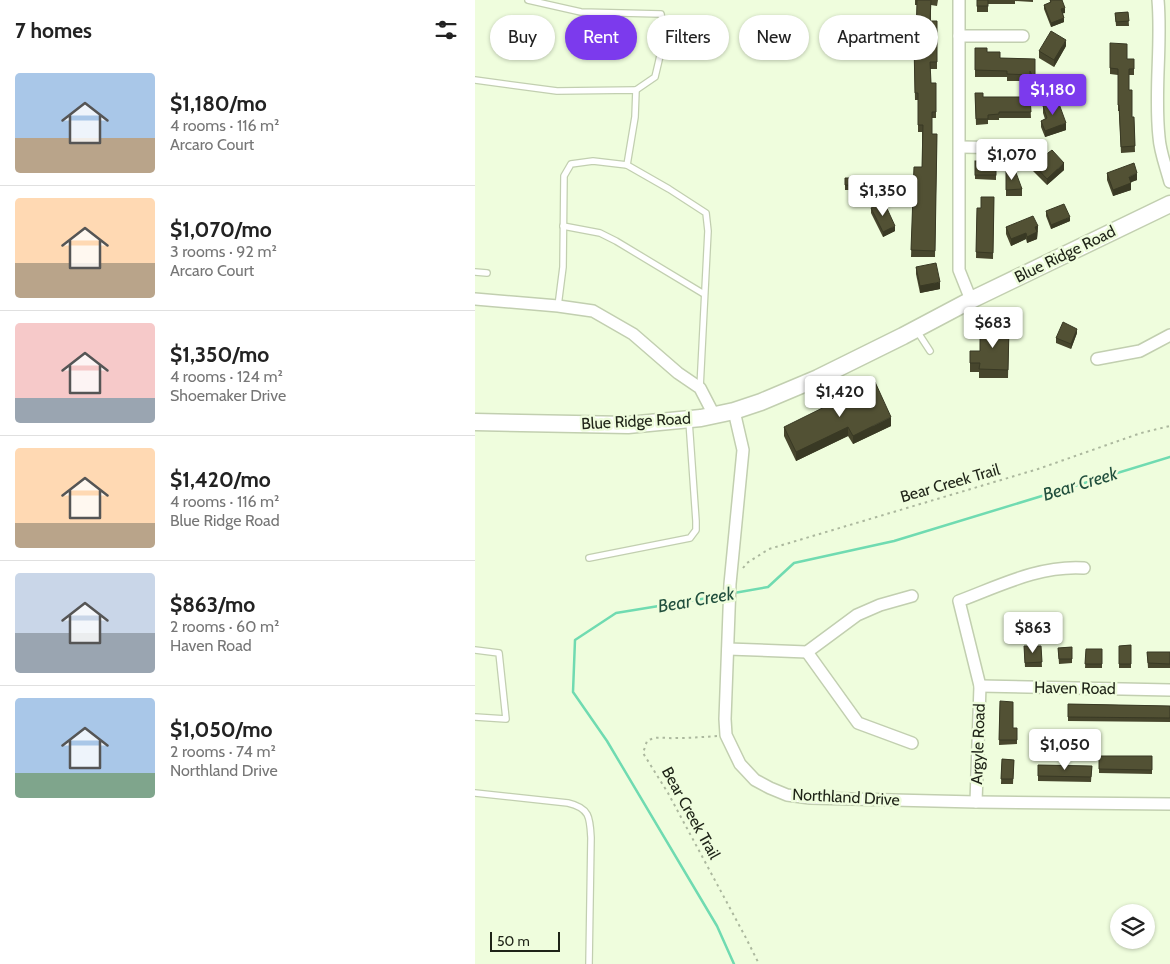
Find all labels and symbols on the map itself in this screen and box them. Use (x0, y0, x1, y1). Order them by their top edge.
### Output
pin: $1,180 (1012, 74, 1094, 116)
pin: $1,070 (971, 138, 1053, 181)
pin: $1,350 (842, 174, 924, 217)
street label: Blue Ridge Road (1012, 221, 1118, 287)
pin: $683 (963, 306, 1023, 349)
pin: $1,420 (799, 376, 881, 418)
street label: Blue Ridge Road (581, 409, 691, 433)
street label: Bear Creek Trail (898, 460, 1002, 506)
water label: Bear Creek (1040, 462, 1121, 506)
water label: Bear Creek (656, 582, 737, 618)
pin: $863 (1003, 612, 1063, 654)
street label: Haven Road (1034, 678, 1116, 698)
street label: Argyle Road (967, 703, 989, 785)
pin: $1,050 (1024, 728, 1106, 771)
street label: Bear Creek Trail (658, 763, 724, 863)
street label: Northland Drive (792, 785, 900, 809)
scale bar (490, 929, 560, 952)

